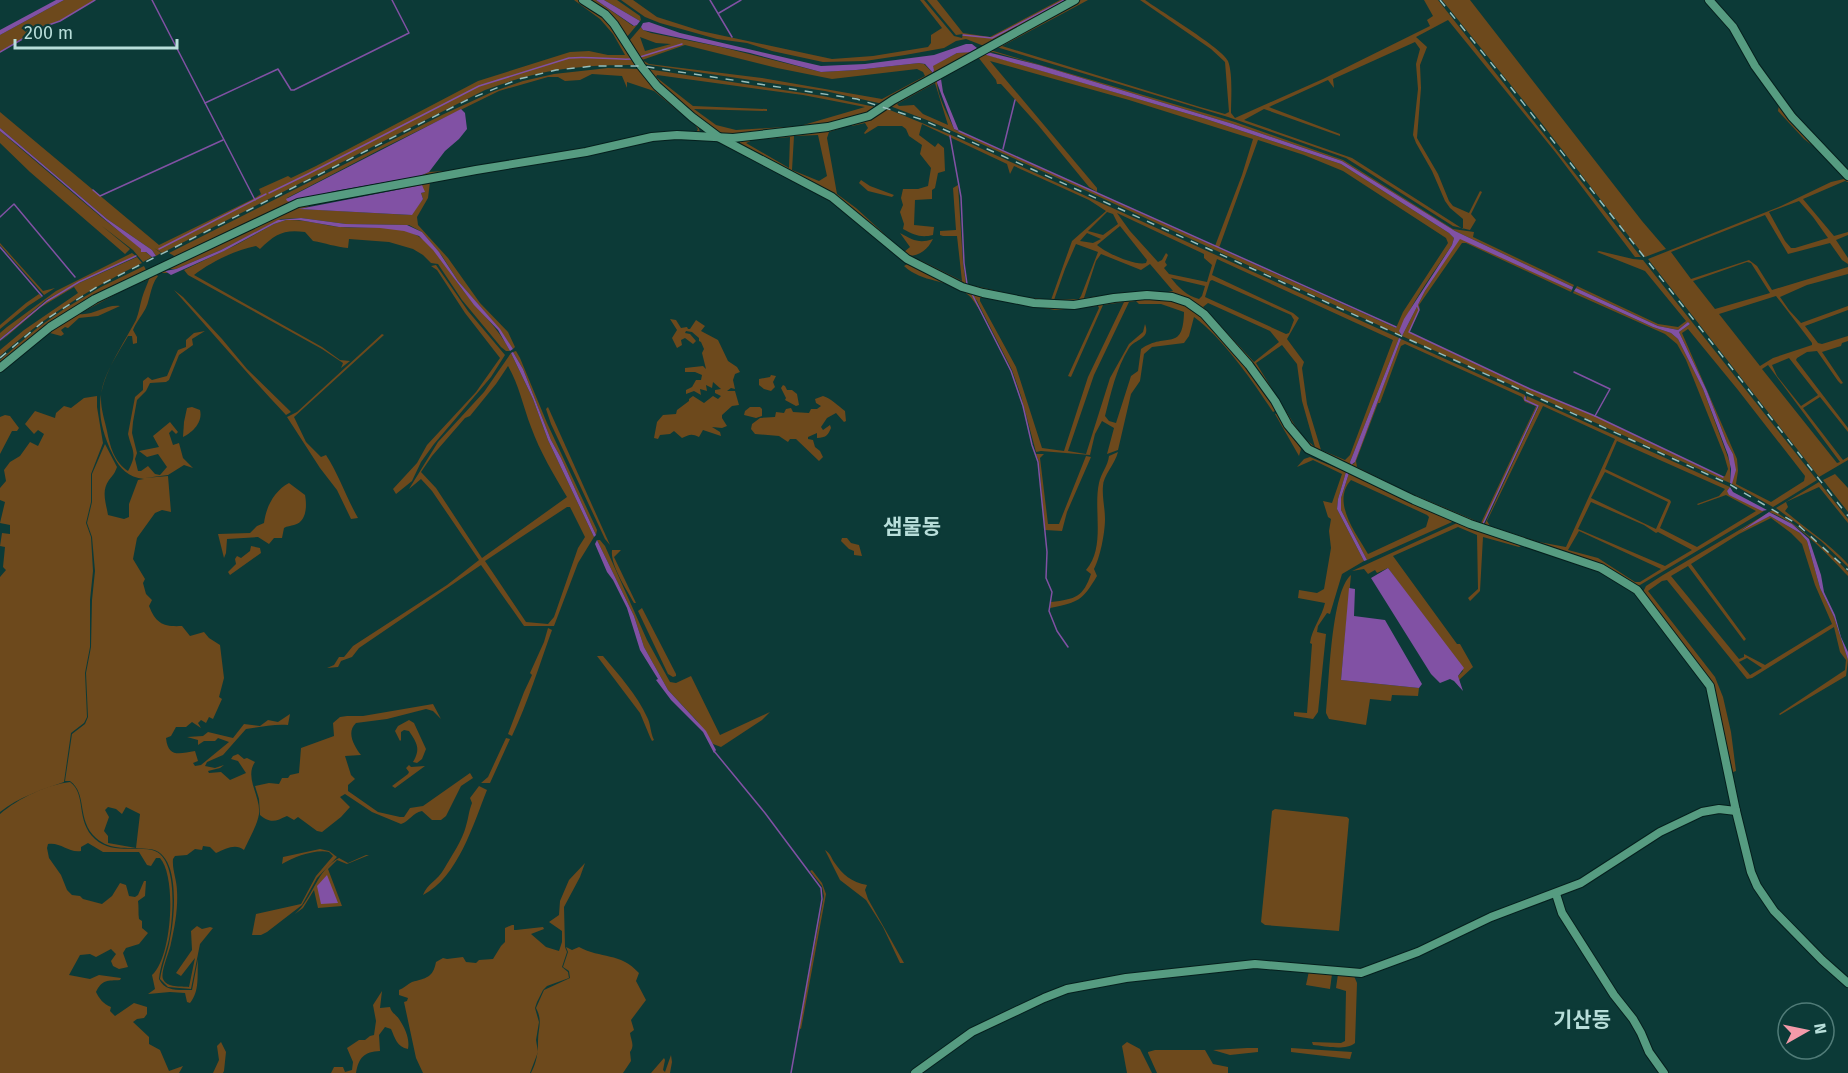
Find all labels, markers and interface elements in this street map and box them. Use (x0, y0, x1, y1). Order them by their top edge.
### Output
scale bar (15, 12, 177, 50)
text: 200 m (24, 22, 73, 44)
district label: 샘물동 (883, 514, 941, 540)
north arrow (1776, 1001, 1836, 1061)
district label: 기산동 (1553, 1007, 1611, 1033)
text: N (1810, 1022, 1831, 1035)

